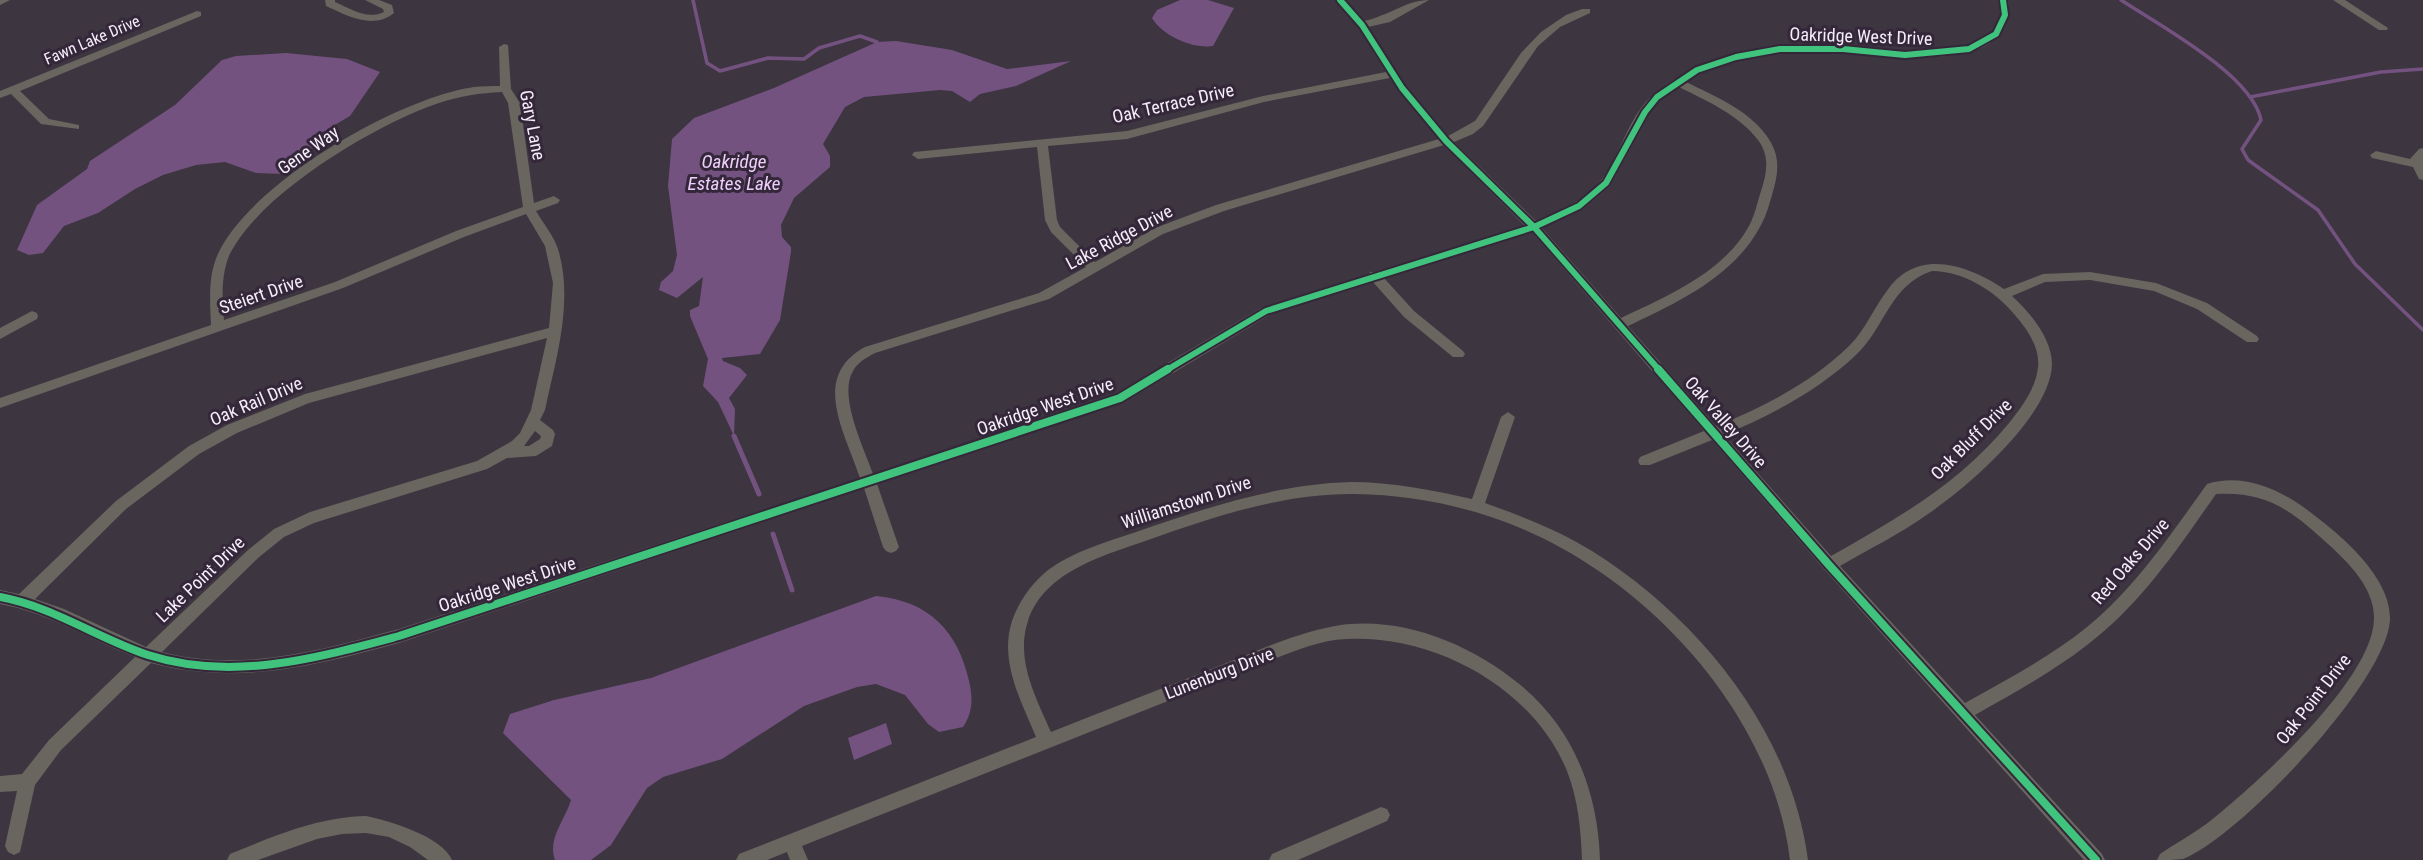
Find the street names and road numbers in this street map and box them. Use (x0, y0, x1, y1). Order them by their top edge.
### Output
street label: Fawn Lake Drive (41, 11, 143, 69)
street label: Oakridge West Drive (1789, 23, 1933, 49)
street label: Oak Terrace Drive (1110, 79, 1236, 127)
street label: Gary Lane (516, 88, 550, 162)
street label: Gene Way (273, 121, 343, 179)
street label: Lake Ridge Drive (1062, 200, 1176, 274)
street label: Steiert Drive (216, 270, 306, 318)
street label: Oak Rail Drive (207, 372, 305, 430)
street label: Oak Valley Drive (1681, 372, 1771, 472)
street label: Oakridge West Drive (974, 373, 1116, 439)
street label: Oak Bluff Drive (1926, 394, 2016, 484)
street label: Williamstown Drive (1118, 471, 1254, 533)
street label: Red Oaks Drive (2087, 514, 2173, 608)
street label: Lake Point Drive (151, 532, 249, 626)
street label: Oakridge West Drive (436, 552, 578, 616)
street label: Lunenburg Drive (1162, 643, 1276, 703)
street label: Oak Point Drive (2271, 650, 2355, 748)

